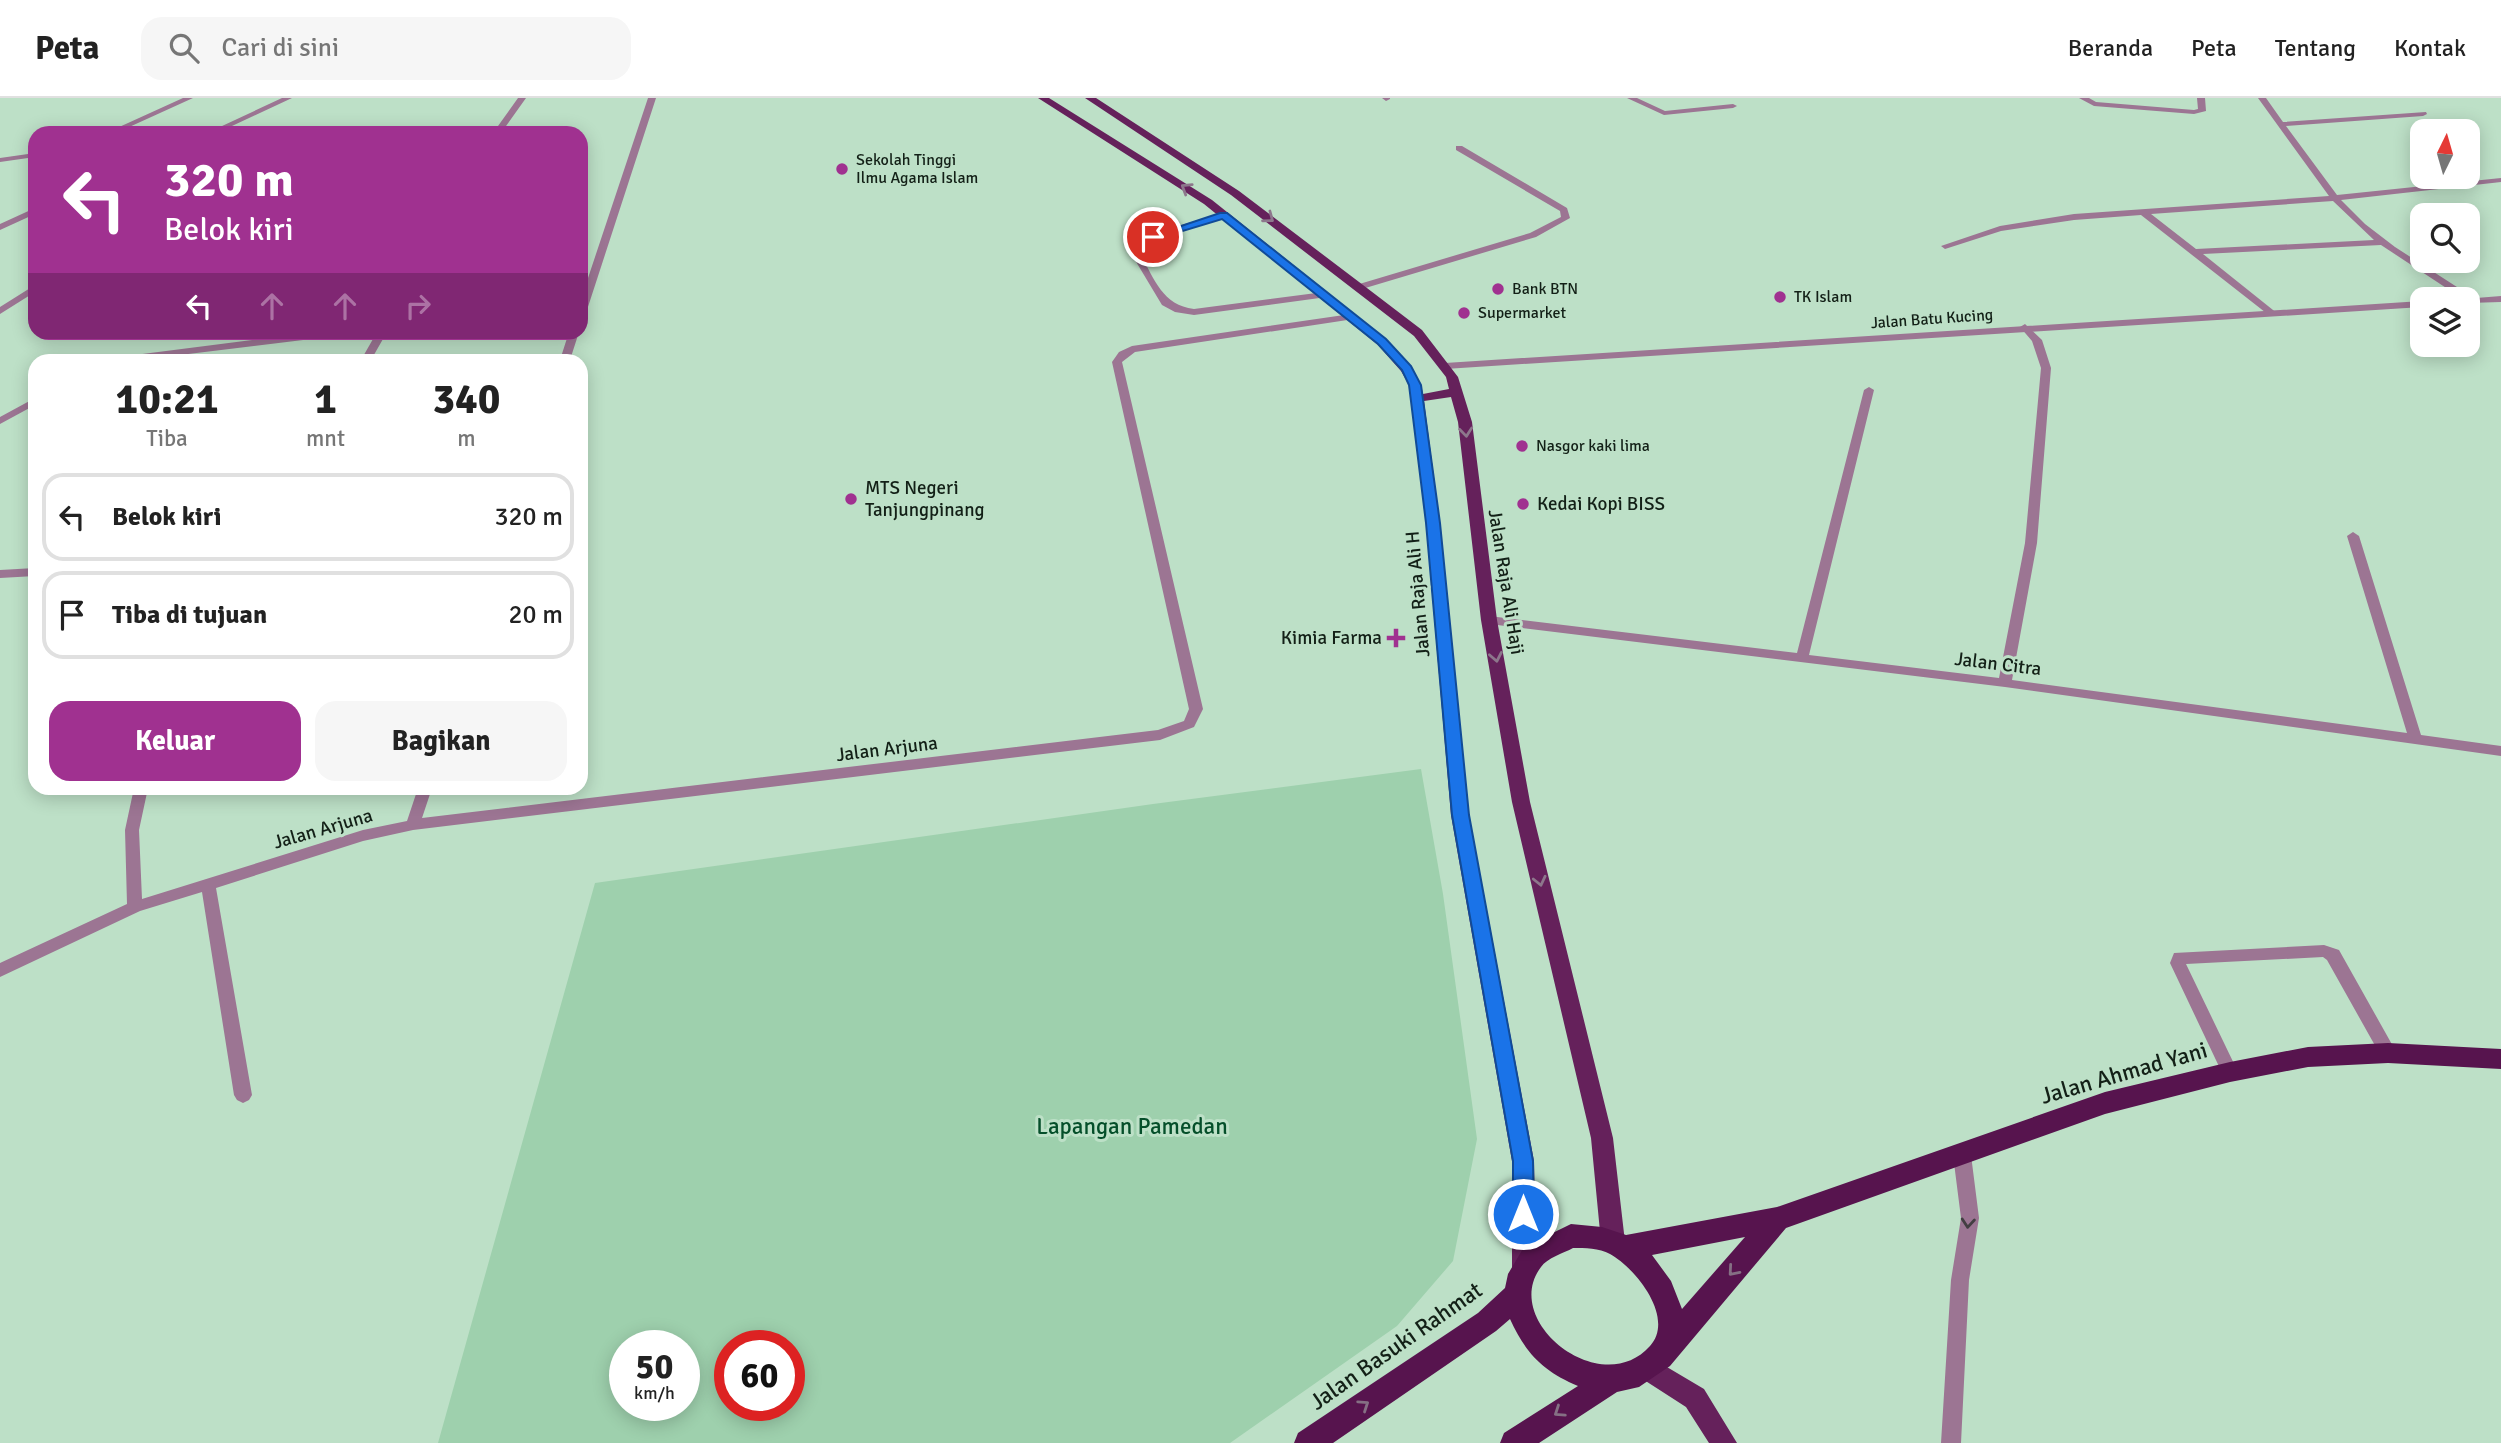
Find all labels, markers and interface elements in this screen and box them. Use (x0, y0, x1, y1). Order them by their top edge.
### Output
search box (141, 17, 631, 80)
text: Peta (35, 28, 99, 69)
icon: search (165, 29, 203, 67)
text: Cari di sini (221, 32, 339, 64)
text: Beranda (2068, 33, 2153, 63)
text: Peta (2191, 33, 2237, 63)
text: Tentang (2275, 33, 2356, 63)
text: Kontak (2394, 33, 2466, 63)
north arrow (2410, 119, 2480, 189)
map controls (2410, 119, 2480, 357)
text: 320 m (164, 150, 294, 210)
place label: Sekolah Tinggi Ilmu Agama Islam (856, 150, 978, 188)
icon: left (49, 154, 140, 245)
marker: Sekolah Tinggi Ilmu Agama Islam (834, 161, 850, 177)
one-way arrow (1180, 184, 1193, 197)
button: search (2410, 203, 2480, 273)
pin (1123, 207, 1183, 267)
text: Belok kiri (164, 210, 294, 249)
one-way arrow (1261, 210, 1273, 223)
icon: arrive (1134, 218, 1172, 256)
place label: Bank BTN (1512, 279, 1578, 299)
marker: Bank BTN (1490, 281, 1506, 297)
icon: left (180, 287, 218, 325)
icon: ahead (253, 287, 291, 325)
icon: ahead (326, 287, 364, 325)
icon: right (399, 287, 437, 325)
place label: TK Islam (1794, 287, 1852, 307)
button: layers (2410, 287, 2480, 357)
marker: TK Islam (1772, 289, 1788, 305)
place label: Supermarket (1478, 303, 1566, 323)
marker: Supermarket (1456, 305, 1472, 321)
street label: Jalan Batu Kucing (1870, 305, 1994, 333)
text: 10:21 (115, 374, 219, 425)
text: 1 (314, 374, 337, 425)
text: 340 (432, 374, 500, 425)
text: Tiba (146, 424, 188, 453)
text: mnt (306, 424, 345, 453)
text: m (457, 424, 476, 453)
one-way arrow (1459, 426, 1474, 438)
place label: Nasgor kaki lima (1536, 436, 1650, 456)
marker: Nasgor kaki lima (1514, 438, 1530, 454)
place label: MTS Negeri Tanjungpinang (865, 476, 985, 522)
marker: MTS Negeri Tanjungpinang (843, 491, 859, 507)
place label: Kedai Kopi BISS (1537, 492, 1665, 516)
marker: Kedai Kopi BISS (1515, 496, 1531, 512)
icon: left (53, 498, 91, 536)
text: Belok kiri (112, 501, 221, 533)
text: 320 m (494, 501, 563, 533)
street label: Jalan Raja Ali Haji (1483, 508, 1529, 656)
street label: Jalan Raja Ali H (1401, 530, 1435, 658)
icon: arrive (53, 596, 91, 634)
text: Tiba di tujuan (112, 599, 267, 631)
text: 20 m (508, 599, 563, 631)
place label: Kimia Farma (1281, 626, 1382, 650)
marker: Kimia Farma (1388, 630, 1404, 646)
street label: Jalan Citra (1953, 647, 2043, 681)
one-way arrow (1488, 651, 1503, 663)
button: Keluar (49, 701, 301, 781)
button: Bagikan (315, 701, 567, 781)
street label: Jalan Arjuna (835, 731, 939, 767)
street label: Jalan Arjuna (271, 803, 375, 855)
one-way arrow (1531, 875, 1546, 887)
street label: Jalan Ahmad Yani (2037, 1035, 2211, 1111)
park label: Lapangan Pamedan (1036, 1112, 1228, 1141)
position arrow (1486, 1177, 1560, 1251)
one-way arrow (1961, 1218, 1976, 1229)
one-way arrow (1729, 1262, 1741, 1275)
street label: Jalan Basuki Rahmat (1304, 1276, 1488, 1416)
speed limit sign: 60 (714, 1330, 805, 1421)
text: 50 (636, 1345, 673, 1388)
text: km/h (634, 1382, 675, 1404)
one-way arrow (1356, 1401, 1369, 1413)
one-way arrow (1554, 1404, 1567, 1417)

